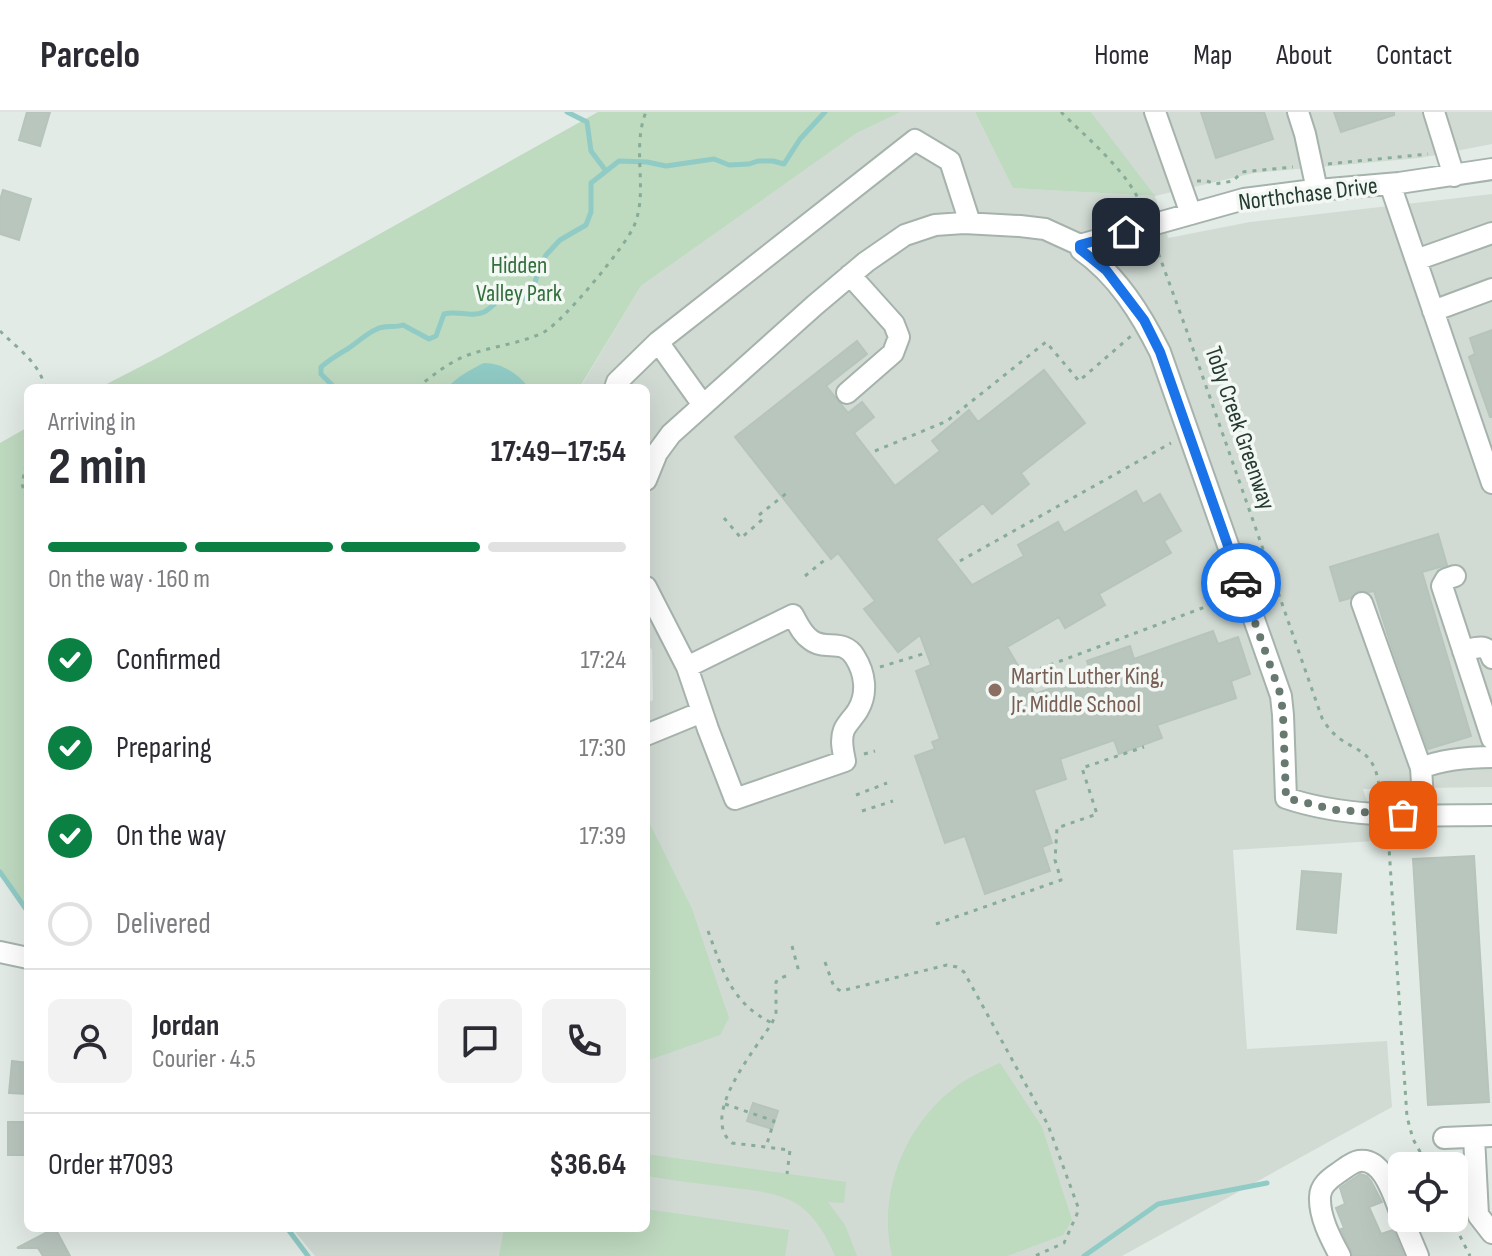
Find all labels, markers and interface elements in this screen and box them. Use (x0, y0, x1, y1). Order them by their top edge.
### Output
text: Parcelo (40, 33, 140, 78)
text: Home (1094, 39, 1149, 72)
text: Map (1193, 39, 1232, 72)
text: About (1276, 39, 1332, 72)
text: Contact (1376, 39, 1452, 72)
street label: Northchase Drive (1237, 171, 1379, 217)
pin (1092, 198, 1160, 266)
icon: home (1104, 210, 1148, 254)
park label: Hidden Valley Park (476, 251, 562, 308)
street label: Toby Creek Greenway (1198, 342, 1282, 514)
text: Arriving in (48, 407, 136, 438)
text: 17:49–17:54 (491, 434, 626, 470)
text: 2 min (48, 436, 147, 499)
courier (1201, 543, 1281, 623)
icon: car (1219, 561, 1263, 605)
text: On the way · 160 m (48, 564, 210, 595)
icon: check (48, 638, 92, 682)
text: Confirmed (116, 642, 221, 678)
text: 17:24 (580, 645, 626, 676)
place label: Martin Luther King, Jr. Middle School (1010, 662, 1164, 719)
marker: Martin Luther King, Jr. Middle School (986, 681, 1004, 699)
icon: check (48, 726, 92, 770)
text: Preparing (116, 730, 212, 766)
text: 17:30 (579, 733, 626, 764)
pin (1369, 781, 1437, 849)
icon: bag (1381, 793, 1425, 837)
icon: check (48, 814, 92, 858)
text: On the way (116, 818, 226, 854)
text: 17:39 (579, 821, 626, 852)
text: Delivered (116, 906, 211, 942)
button: person (48, 999, 132, 1083)
button: chat (438, 999, 522, 1083)
button: phone (542, 999, 626, 1083)
text: Jordan (152, 1008, 219, 1044)
text: Courier · 4.5 (152, 1044, 256, 1075)
text: Order #7093 (48, 1147, 174, 1183)
text: $36.64 (549, 1147, 626, 1183)
map controls (1388, 1152, 1468, 1232)
button: locate (1388, 1152, 1468, 1232)

